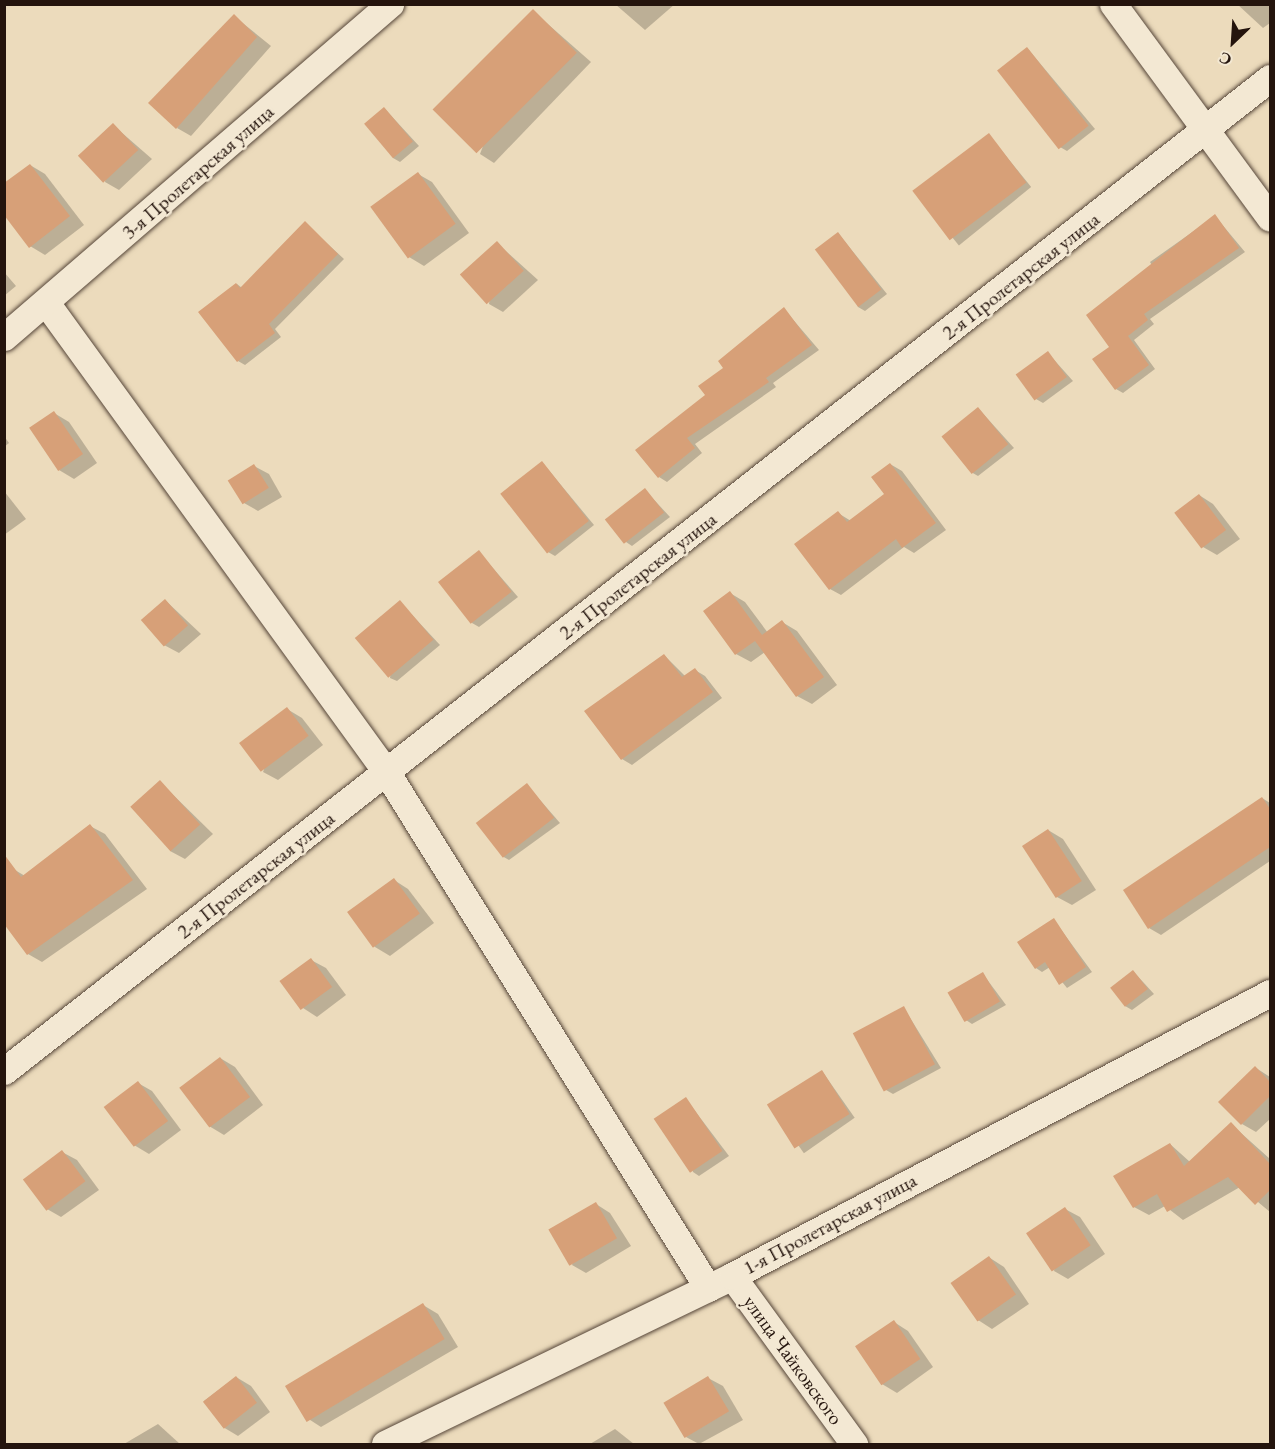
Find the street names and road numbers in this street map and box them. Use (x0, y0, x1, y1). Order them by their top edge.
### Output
street label: 3-я Пролетарская улица (117, 100, 279, 244)
street label: 2-я Пролетарская улица (938, 207, 1104, 345)
street label: 2-я Пролетарская улица (555, 507, 721, 645)
street label: 2-я Пролетарская улица (173, 806, 339, 944)
street label: 1-я Пролетарская улица (739, 1168, 921, 1280)
street label: улица Чайковского (738, 1291, 848, 1429)

